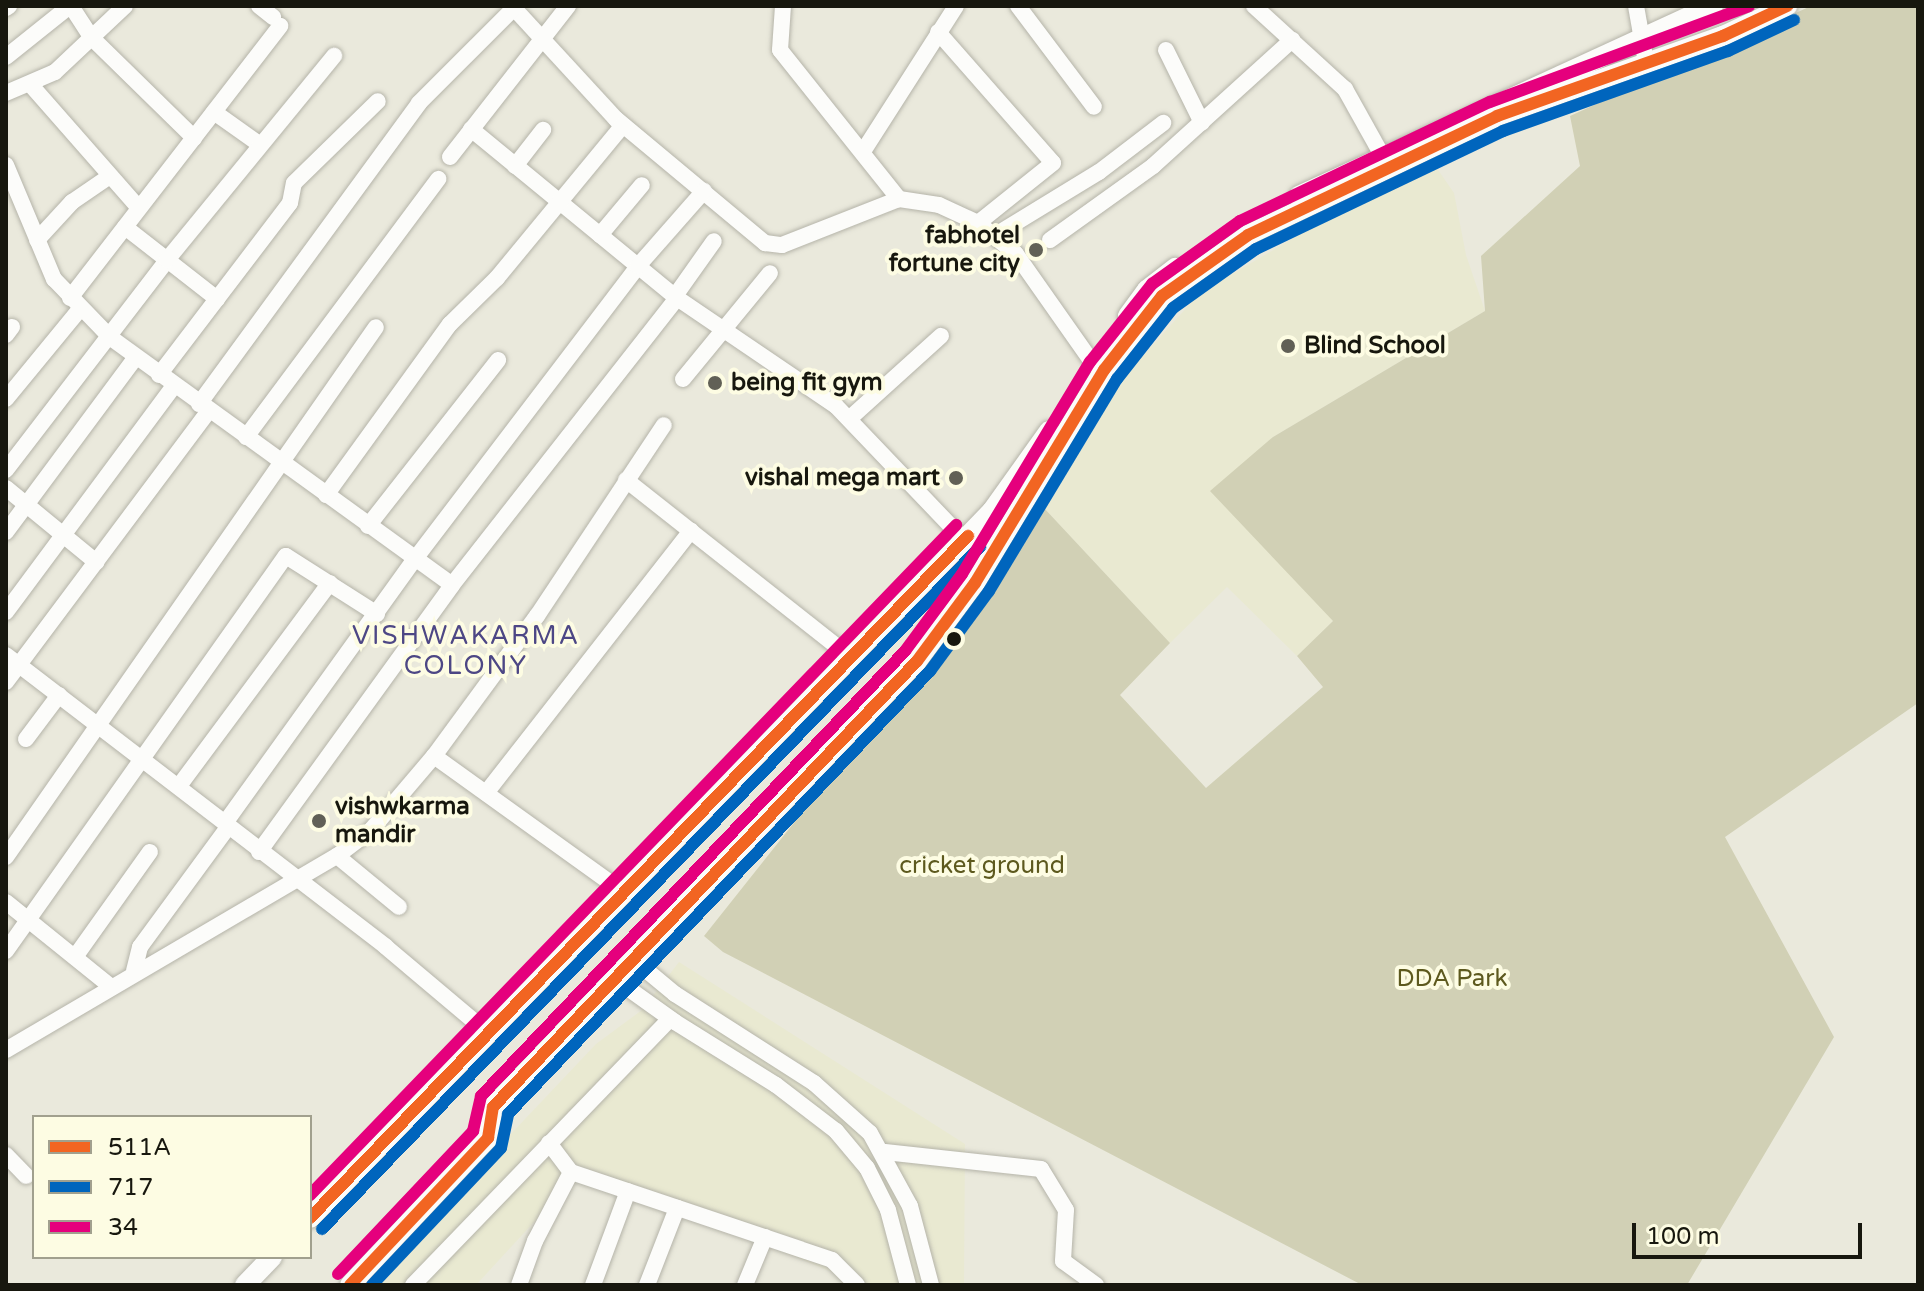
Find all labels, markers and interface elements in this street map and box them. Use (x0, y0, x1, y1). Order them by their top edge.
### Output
place label: fabhotel fortune city (889, 222, 1020, 278)
marker: fabhotel fortune city (1027, 241, 1045, 259)
place label: Blind School (1304, 332, 1446, 360)
marker: Blind School (1279, 337, 1297, 355)
place label: being fit gym (731, 369, 882, 397)
marker: being fit gym (706, 374, 724, 392)
place label: vishal mega mart (745, 464, 940, 492)
marker: vishal mega mart (947, 469, 965, 487)
district label: VISHWAKARMA COLONY (352, 620, 580, 682)
unlabelled marker (946, 631, 962, 647)
place label: vishwkarma mandir (335, 793, 470, 849)
marker: vishwkarma mandir (310, 812, 328, 830)
park label: cricket ground (899, 852, 1065, 880)
park label: DDA Park (1396, 965, 1508, 993)
legend (32, 1115, 312, 1259)
text: 511A (108, 1133, 171, 1162)
text: 717 (108, 1173, 153, 1202)
scale bar (1636, 1207, 1866, 1257)
text: 34 (108, 1213, 138, 1242)
text: 100 m (1646, 1222, 1720, 1251)

